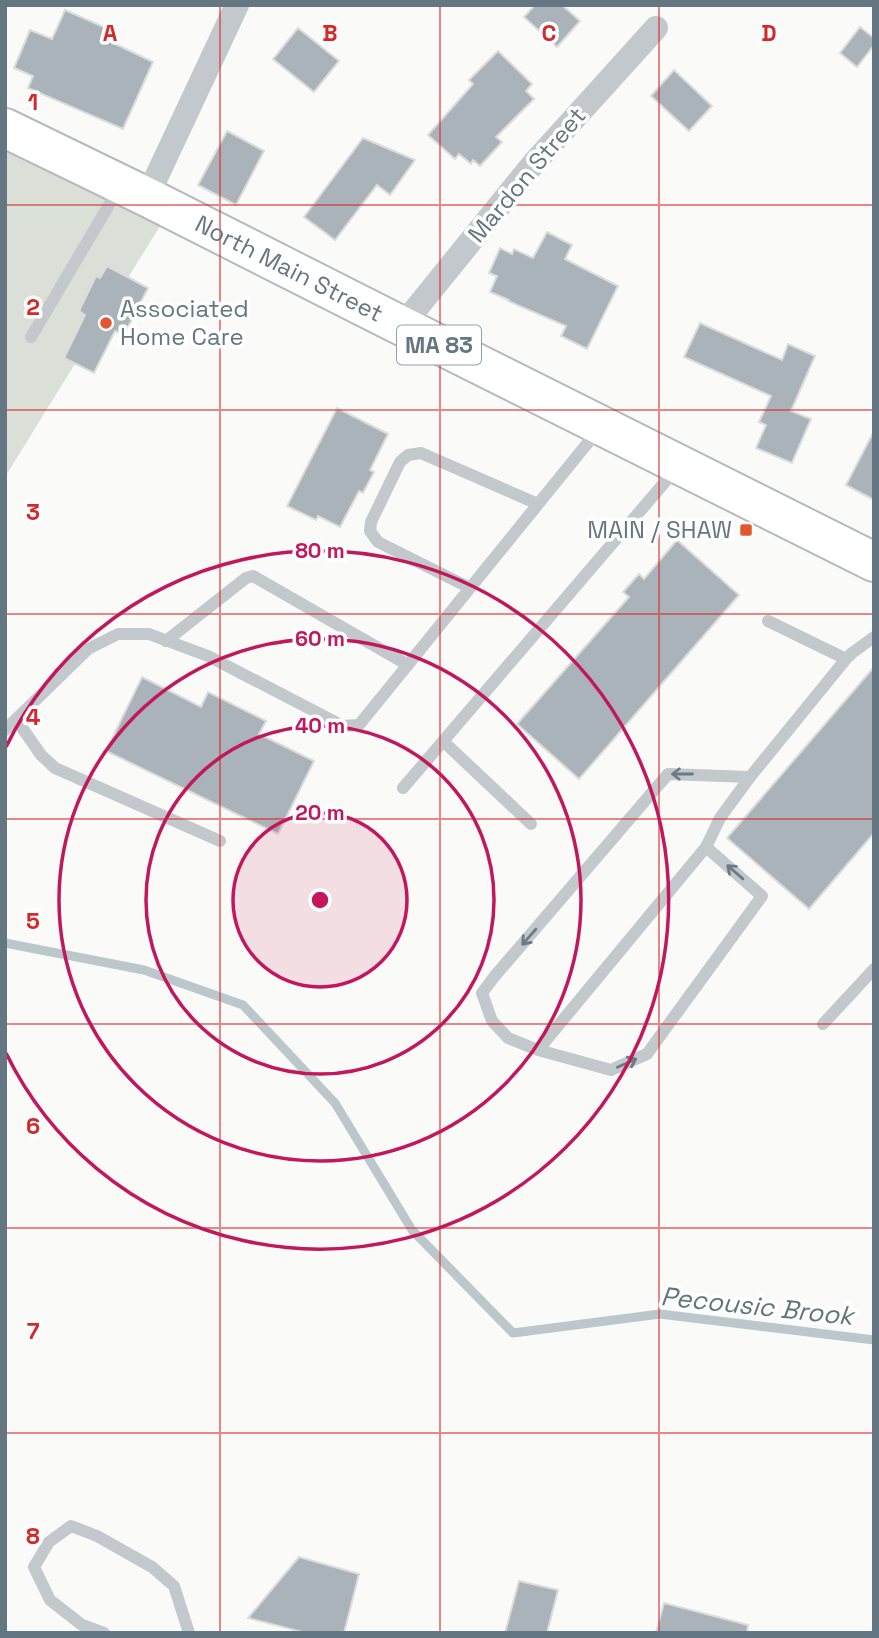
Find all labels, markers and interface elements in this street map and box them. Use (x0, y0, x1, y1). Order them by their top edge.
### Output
text: A (103, 18, 118, 48)
text: B (322, 18, 338, 48)
text: C (542, 18, 556, 48)
text: D (761, 18, 777, 48)
text: 1 (28, 87, 38, 117)
street label: Mardon Street (461, 100, 592, 249)
street label: North Main Street (190, 208, 388, 329)
text: 2 (26, 292, 40, 322)
place label: Associated Home Care (120, 293, 249, 352)
marker: Associated Home Care (98, 315, 114, 331)
road number: MA 83 (397, 326, 481, 364)
text: 3 (26, 497, 40, 527)
place label: MAIN / SHAW (587, 514, 732, 545)
marker: MAIN / SHAW (738, 522, 754, 538)
text: 80 m (295, 537, 345, 564)
text: 60 m (295, 625, 345, 652)
text: 4 (26, 702, 41, 732)
text: 40 m (295, 712, 345, 739)
one-way arrow (671, 767, 694, 781)
text: 20 m (295, 799, 345, 826)
one-way arrow (727, 864, 744, 881)
centre of rings (308, 888, 332, 912)
text: 5 (26, 906, 40, 936)
one-way arrow (521, 927, 537, 945)
one-way arrow (616, 1056, 638, 1069)
text: 6 (26, 1111, 40, 1141)
water label: Pecousic Brook (659, 1279, 858, 1333)
text: 7 (27, 1316, 40, 1346)
text: 8 (26, 1521, 40, 1551)

